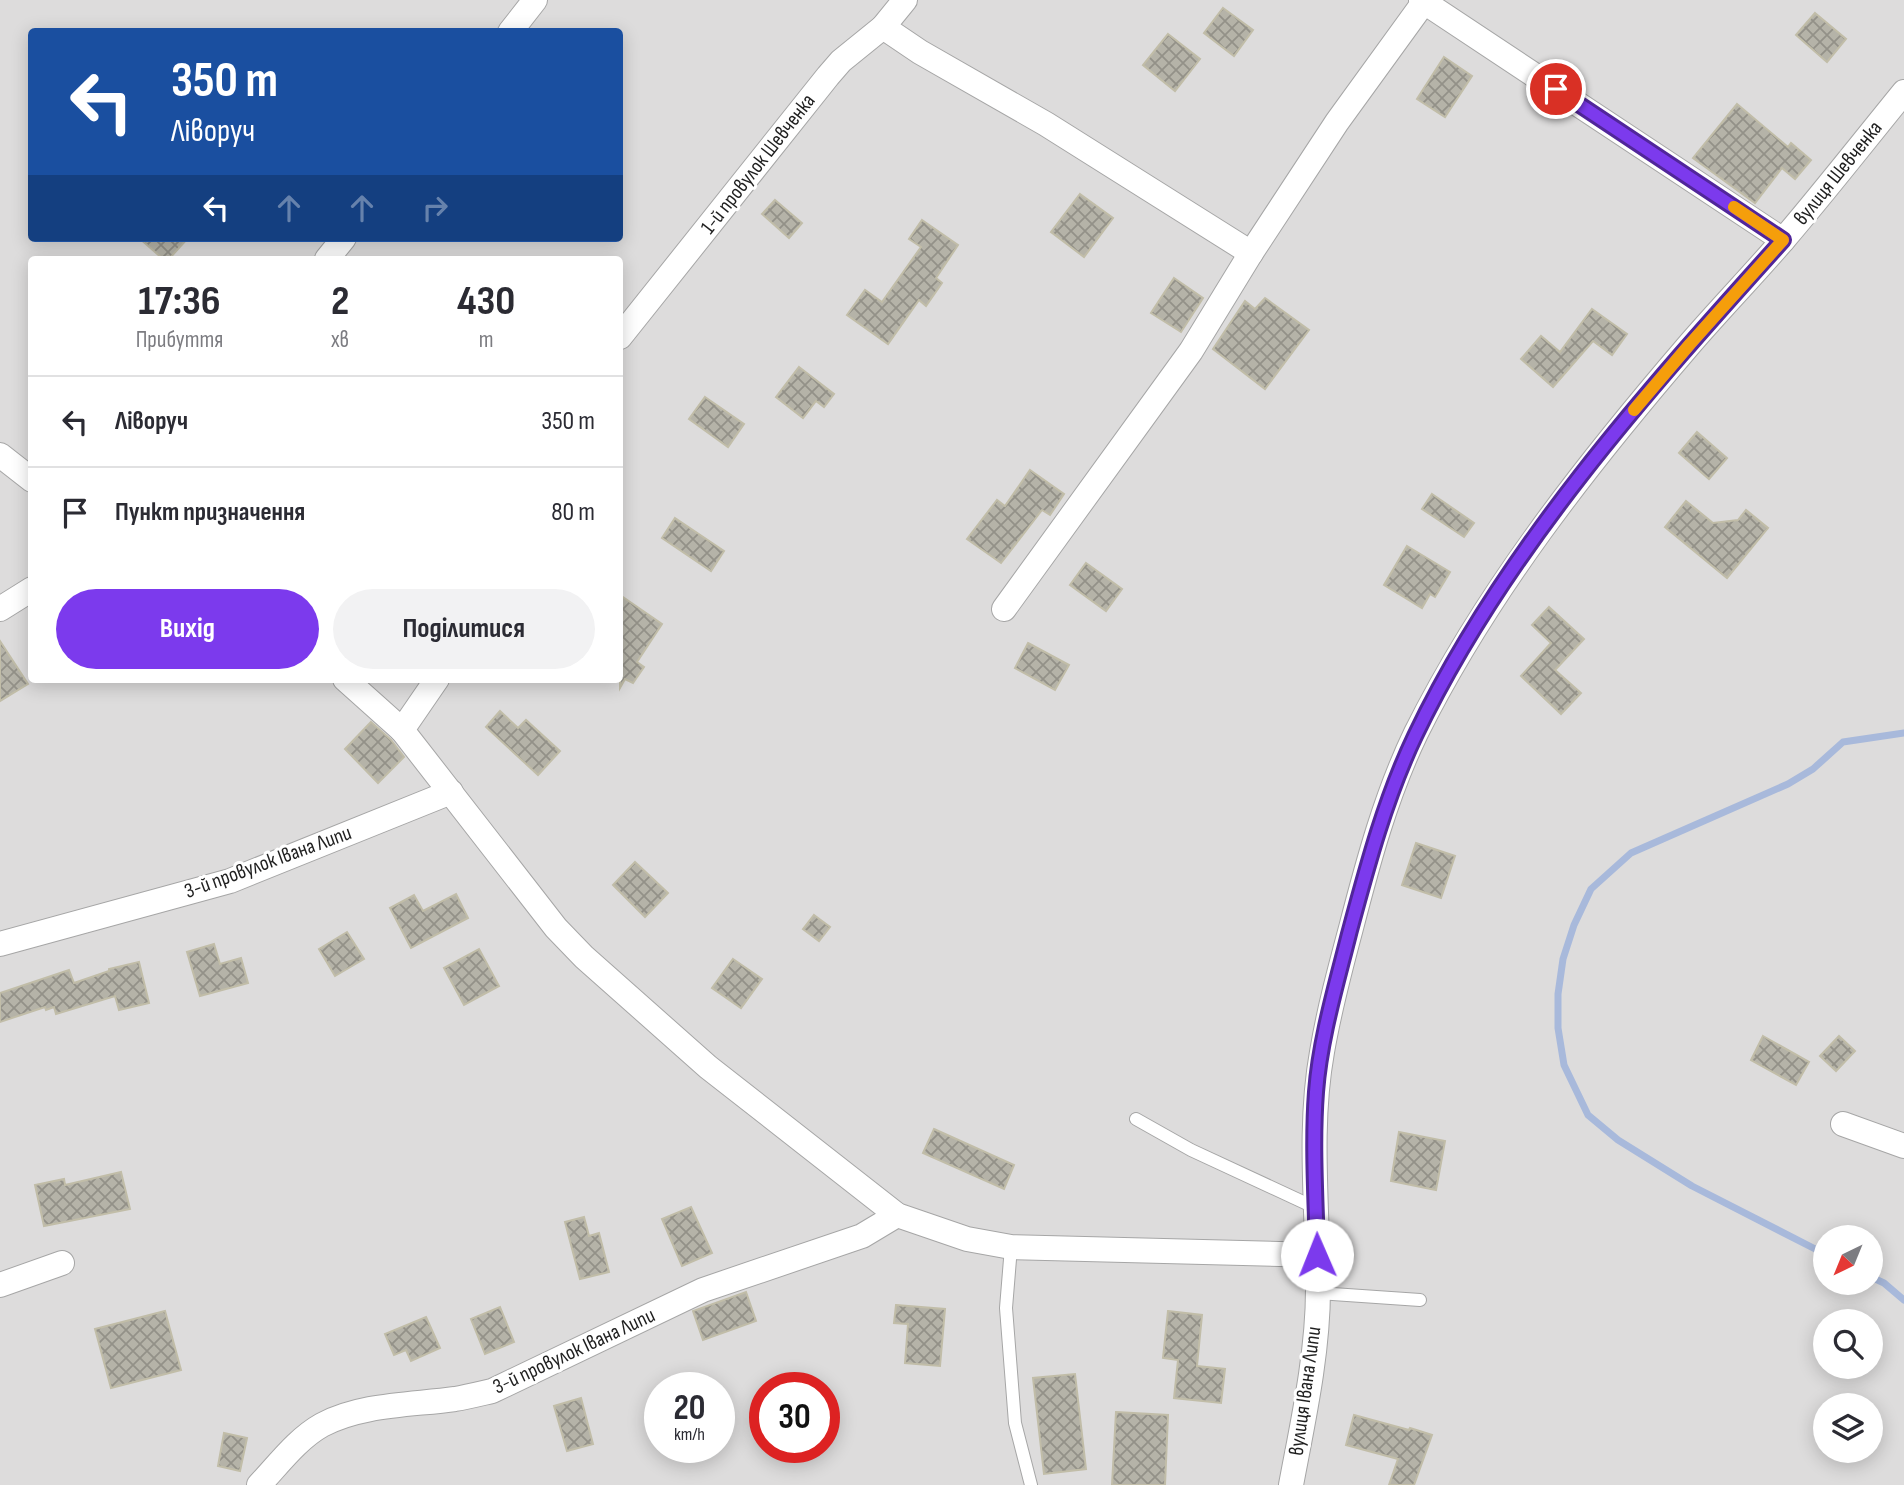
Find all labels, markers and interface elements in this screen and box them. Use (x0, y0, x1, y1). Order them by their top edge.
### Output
text: 350 m (171, 52, 278, 111)
icon: left (56, 56, 147, 147)
pin (1526, 59, 1586, 119)
icon: arrive (1537, 70, 1575, 108)
street label: 1-й провулок Шевченка (696, 89, 820, 239)
text: Ліворуч (171, 112, 255, 151)
street label: вулиця Шевченка (1789, 116, 1887, 230)
icon: left (197, 189, 235, 227)
icon: ahead (270, 189, 308, 227)
icon: ahead (343, 189, 381, 227)
icon: right (416, 189, 454, 227)
text: 17:36 (138, 276, 221, 327)
text: 2 (331, 276, 349, 327)
text: 430 (457, 276, 515, 327)
text: Прибуття (136, 326, 223, 354)
text: хв (331, 326, 349, 354)
text: m (479, 326, 494, 354)
icon: left (56, 403, 94, 441)
text: Ліворуч (115, 406, 188, 437)
text: 350 m (541, 406, 595, 437)
icon: arrive (56, 494, 94, 532)
text: Пункт призначення (115, 497, 305, 528)
text: 80 m (551, 497, 595, 528)
button: Вихід (56, 589, 319, 669)
button: Поділитися (333, 589, 595, 669)
street label: 3-й провулок Івана Липи (181, 820, 355, 904)
position arrow (1280, 1218, 1354, 1292)
north arrow (1813, 1225, 1883, 1295)
map controls (1813, 1225, 1883, 1463)
street label: 3-й провулок Івана Липи (489, 1303, 659, 1399)
button: search (1813, 1309, 1883, 1379)
street label: вулиця Івана Липи (1284, 1325, 1326, 1457)
speed limit sign: 30 (749, 1372, 840, 1463)
text: 20 (674, 1387, 706, 1430)
button: layers (1813, 1393, 1883, 1463)
text: km/h (674, 1424, 705, 1445)

